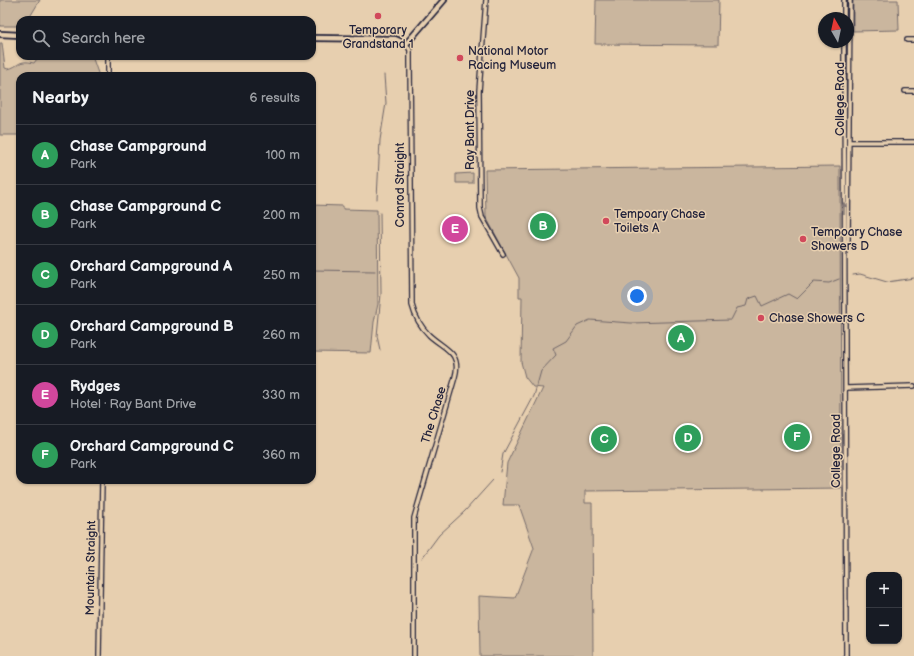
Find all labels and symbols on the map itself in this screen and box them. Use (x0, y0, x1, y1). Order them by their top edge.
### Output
marker: Temporary Grandstand 1 (373, 11, 383, 21)
north arrow (818, 12, 854, 48)
place label: Temporary Grandstand 1 (342, 23, 414, 52)
place label: National Motor Racing Museum (468, 44, 556, 73)
marker: National Motor Racing Museum (455, 53, 465, 63)
street label: College Road (833, 62, 848, 136)
street label: Ray Bant Drive (463, 90, 478, 170)
street label: Conrod Straight (393, 142, 408, 227)
one-way arrow (841, 201, 847, 214)
place label: Tempoary Chase Toilets A (614, 207, 705, 236)
pin: B (530, 211, 556, 241)
pin: E (442, 214, 468, 244)
marker: Tempoary Chase Toilets A (601, 216, 611, 226)
place label: Tempoary Chase Showers D (811, 225, 902, 254)
marker: Tempoary Chase Showers D (798, 234, 808, 244)
your location (627, 286, 647, 306)
place label: Chase Showers C (769, 311, 865, 326)
marker: Chase Showers C (756, 313, 766, 323)
pin: A (668, 323, 694, 353)
street label: The Chase (418, 385, 450, 445)
street label: College Road (829, 414, 844, 488)
pin: F (784, 422, 810, 452)
pin: D (675, 423, 701, 453)
pin: C (591, 424, 617, 454)
street label: Mountain Straight (83, 520, 99, 616)

